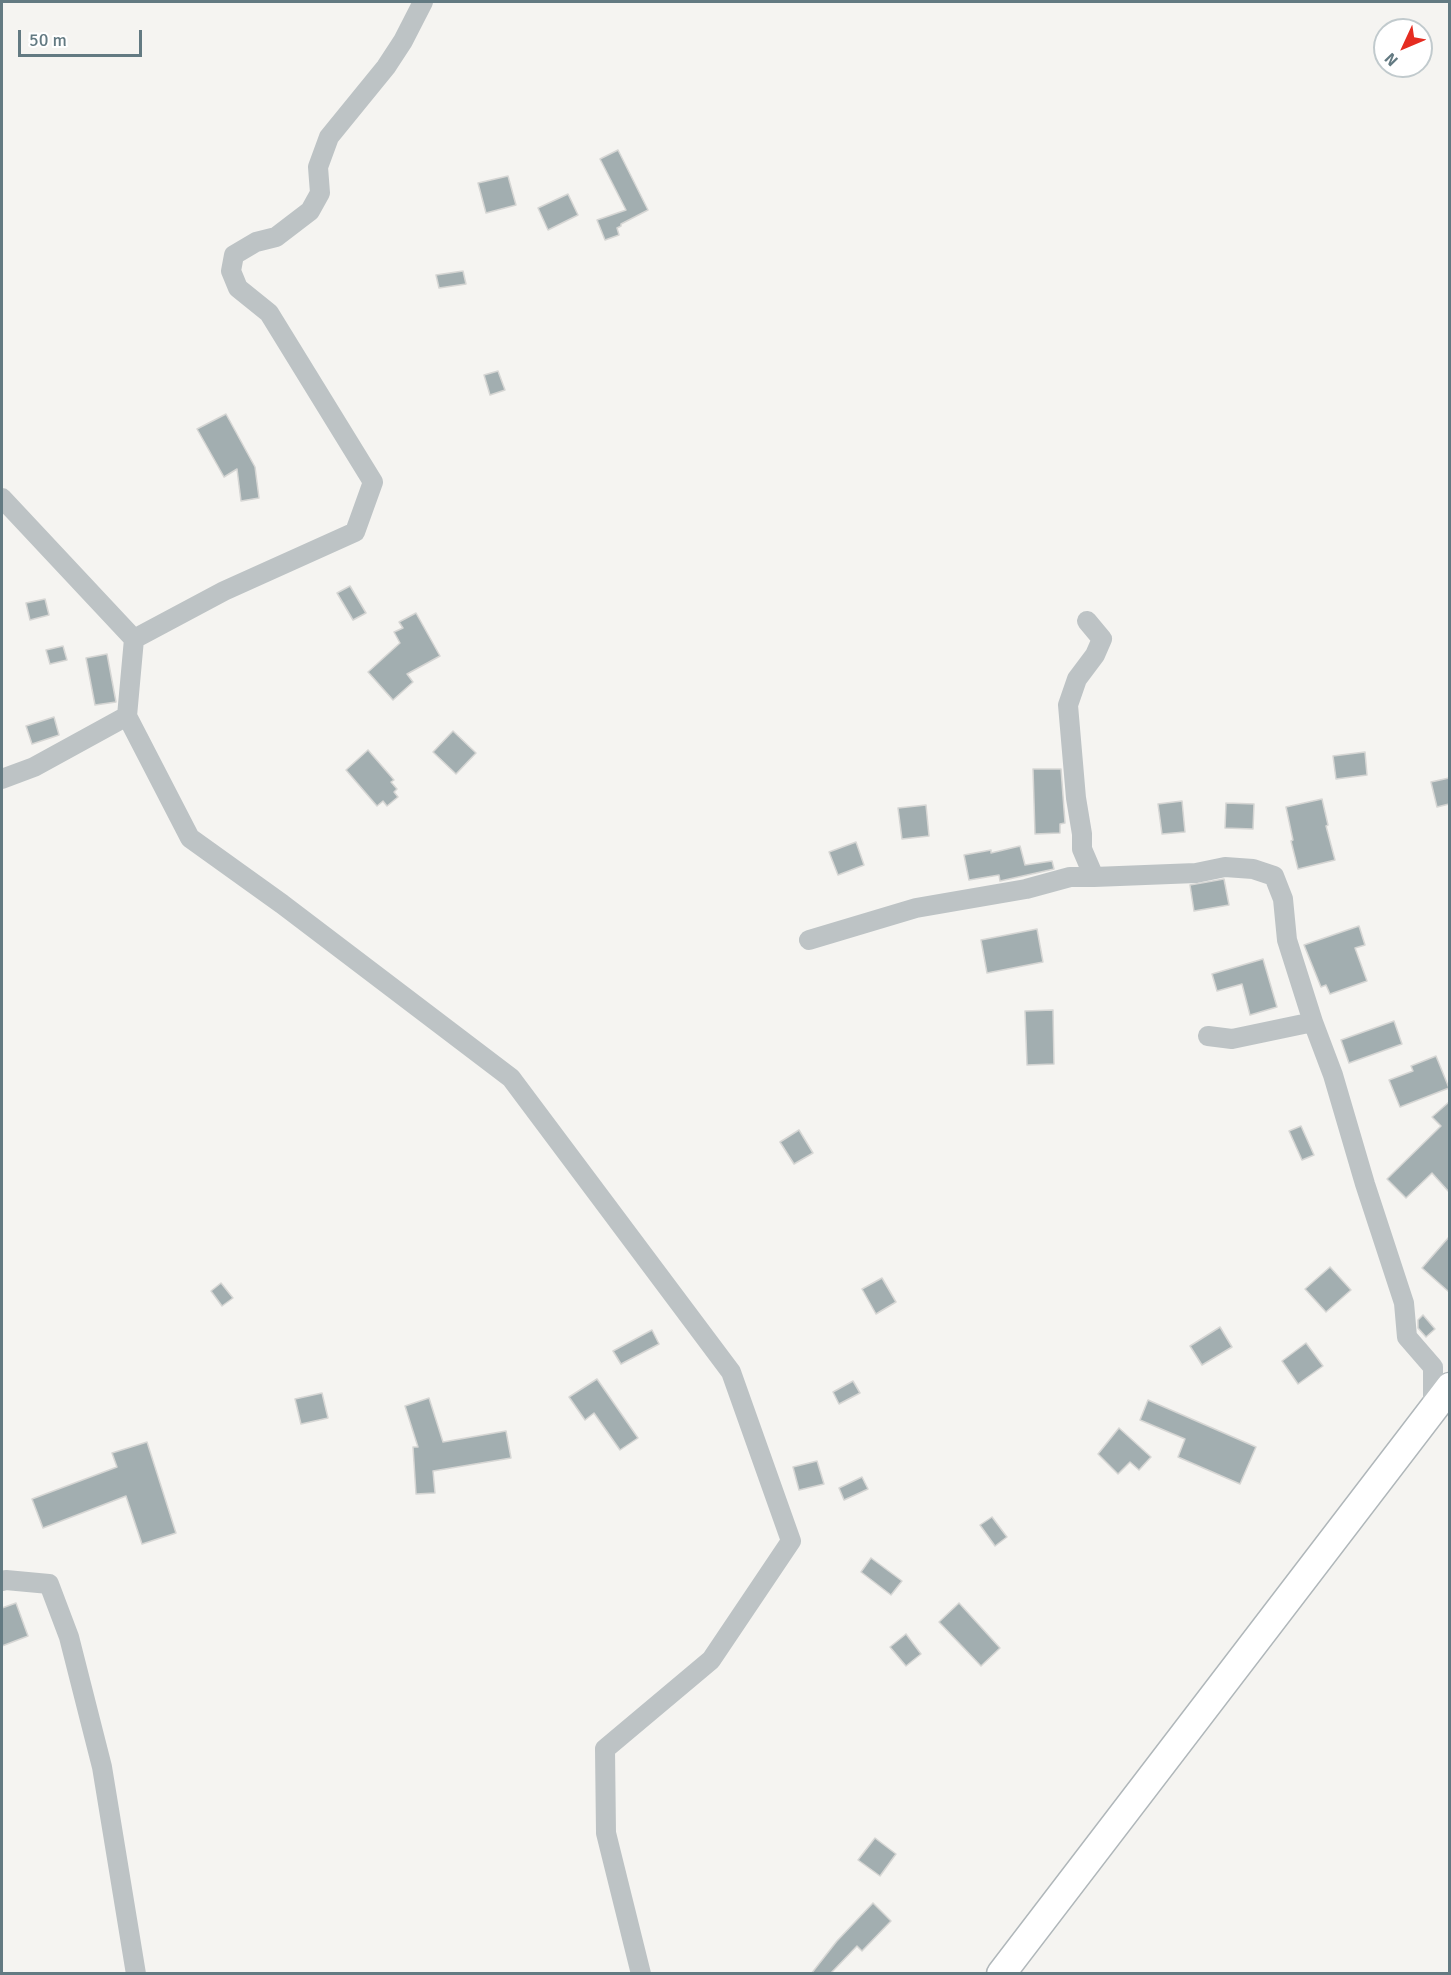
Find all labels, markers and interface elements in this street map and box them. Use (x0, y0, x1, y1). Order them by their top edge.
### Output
scale bar (21, 18, 146, 56)
north arrow (1373, 18, 1433, 78)
text: 50 m (29, 29, 67, 51)
text: N (1380, 48, 1403, 70)

